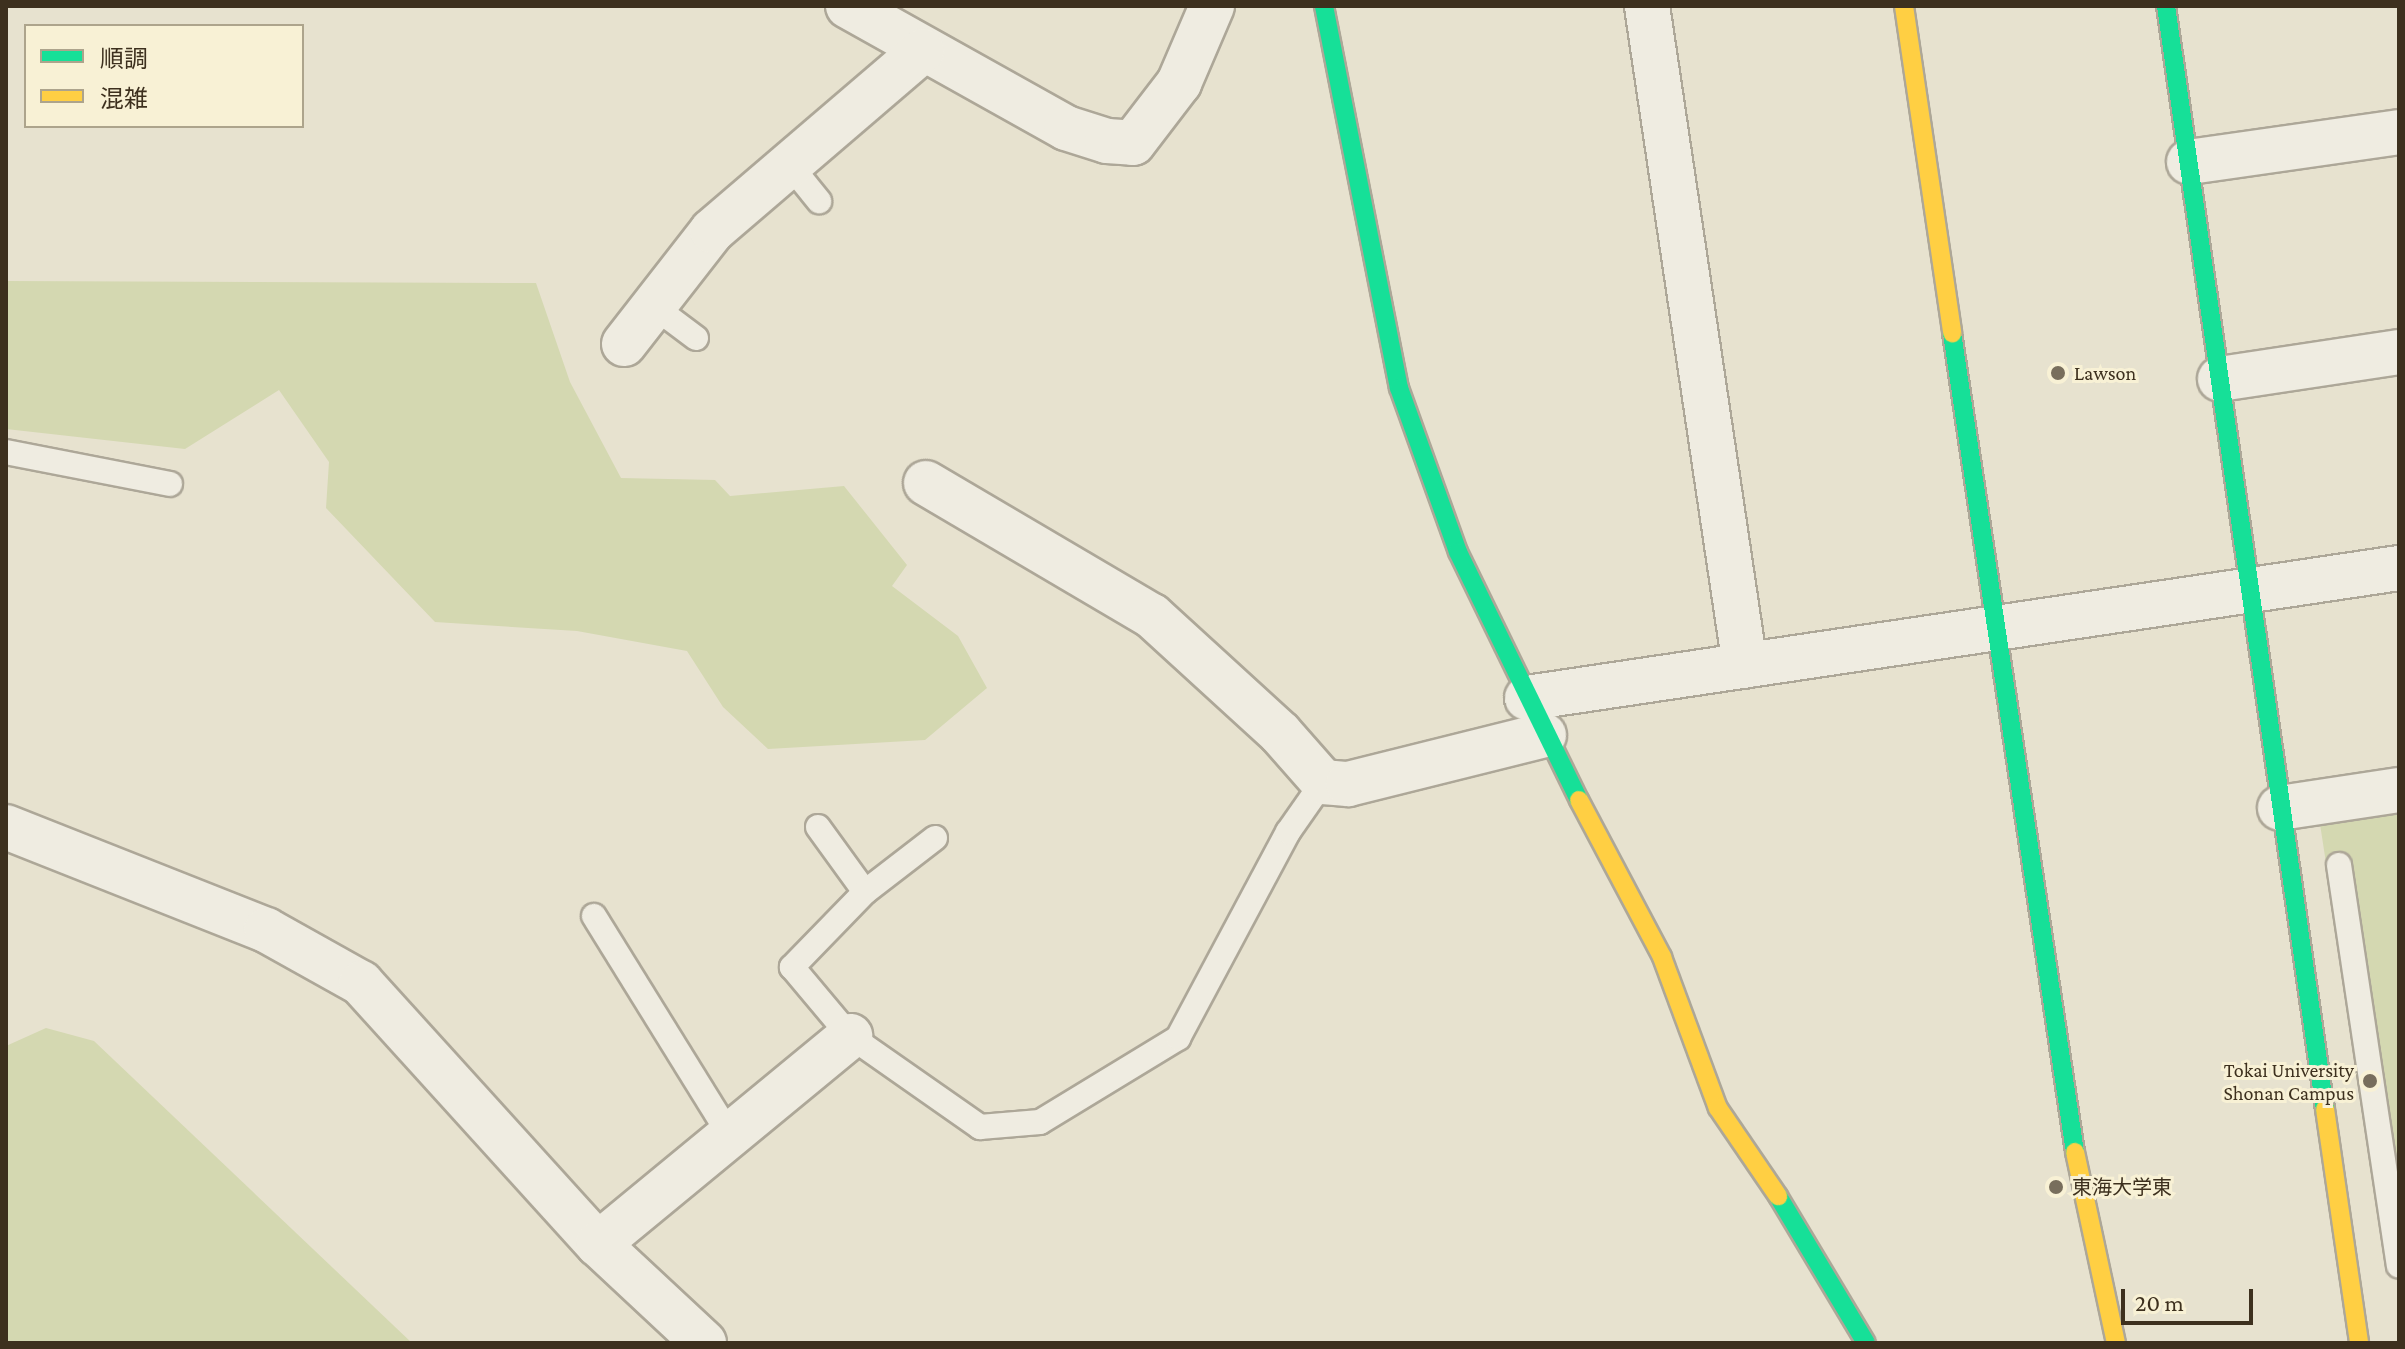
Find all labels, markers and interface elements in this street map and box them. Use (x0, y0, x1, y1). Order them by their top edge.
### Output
legend (24, 24, 304, 128)
text: 順調 (100, 45, 148, 72)
text: 混雑 (100, 85, 148, 112)
place label: Lawson (2074, 361, 2136, 385)
marker: Lawson (2049, 364, 2067, 382)
place label: Tokai University Shonan Campus (2224, 1058, 2354, 1105)
marker: Tokai University Shonan Campus (2361, 1072, 2379, 1090)
place label: 東海大学東 (2072, 1175, 2172, 1199)
marker: 東海大学東 (2047, 1178, 2065, 1196)
scale bar (2125, 1273, 2257, 1323)
text: 20 m (2135, 1289, 2184, 1316)

